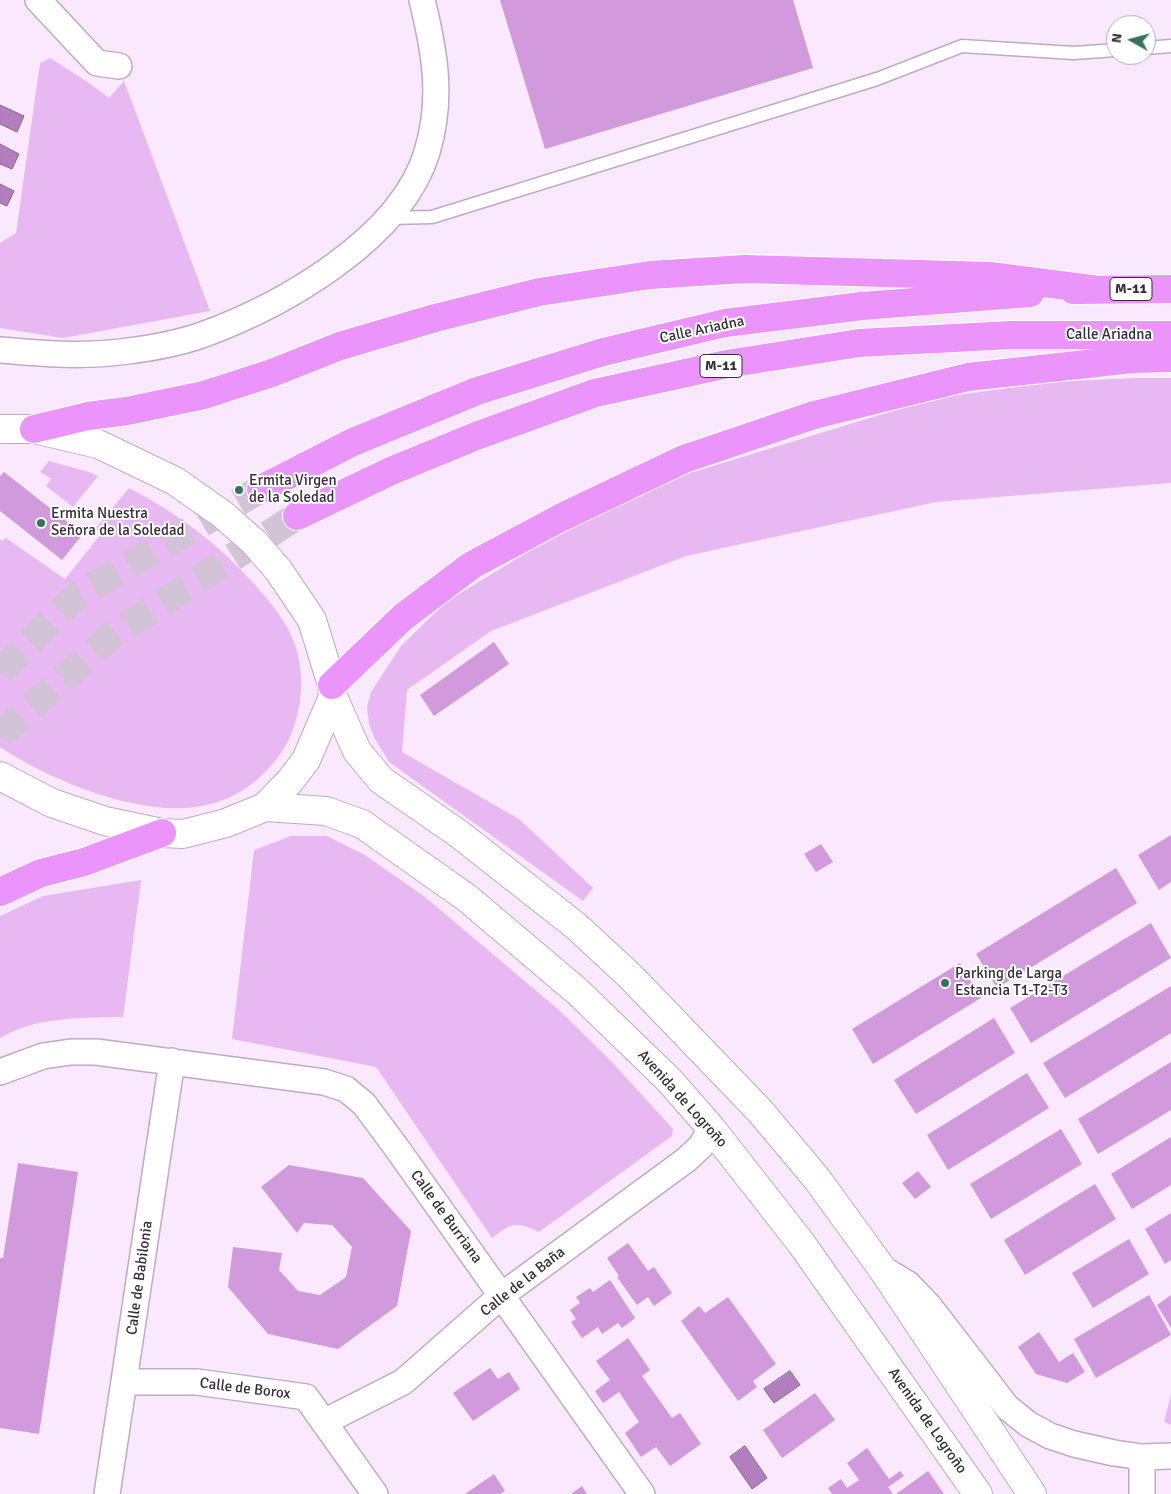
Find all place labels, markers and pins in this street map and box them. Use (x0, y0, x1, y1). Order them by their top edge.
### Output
place label: Ermita Virgen de la Soledad (249, 472, 337, 507)
marker: Ermita Virgen de la Soledad (233, 484, 245, 496)
place label: Ermita Nuestra Señora de la Soledad (51, 505, 185, 540)
marker: Ermita Nuestra Señora de la Soledad (35, 517, 47, 529)
place label: Parking de Larga Estancia T1-T2-T3 (955, 965, 1068, 1000)
marker: Parking de Larga Estancia T1-T2-T3 (939, 977, 951, 989)

